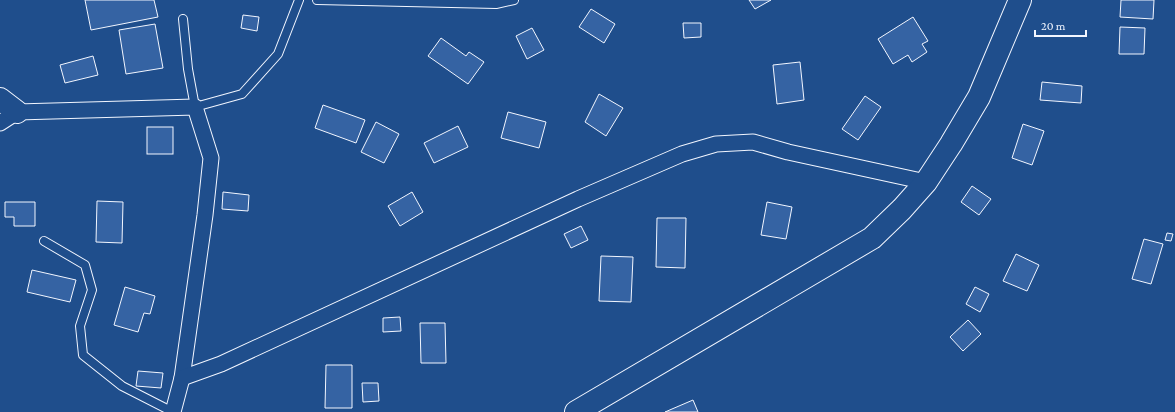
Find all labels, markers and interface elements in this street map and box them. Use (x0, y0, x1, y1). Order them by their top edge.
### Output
scale bar (1035, 12, 1086, 38)
text: 20 m (1041, 19, 1066, 33)

